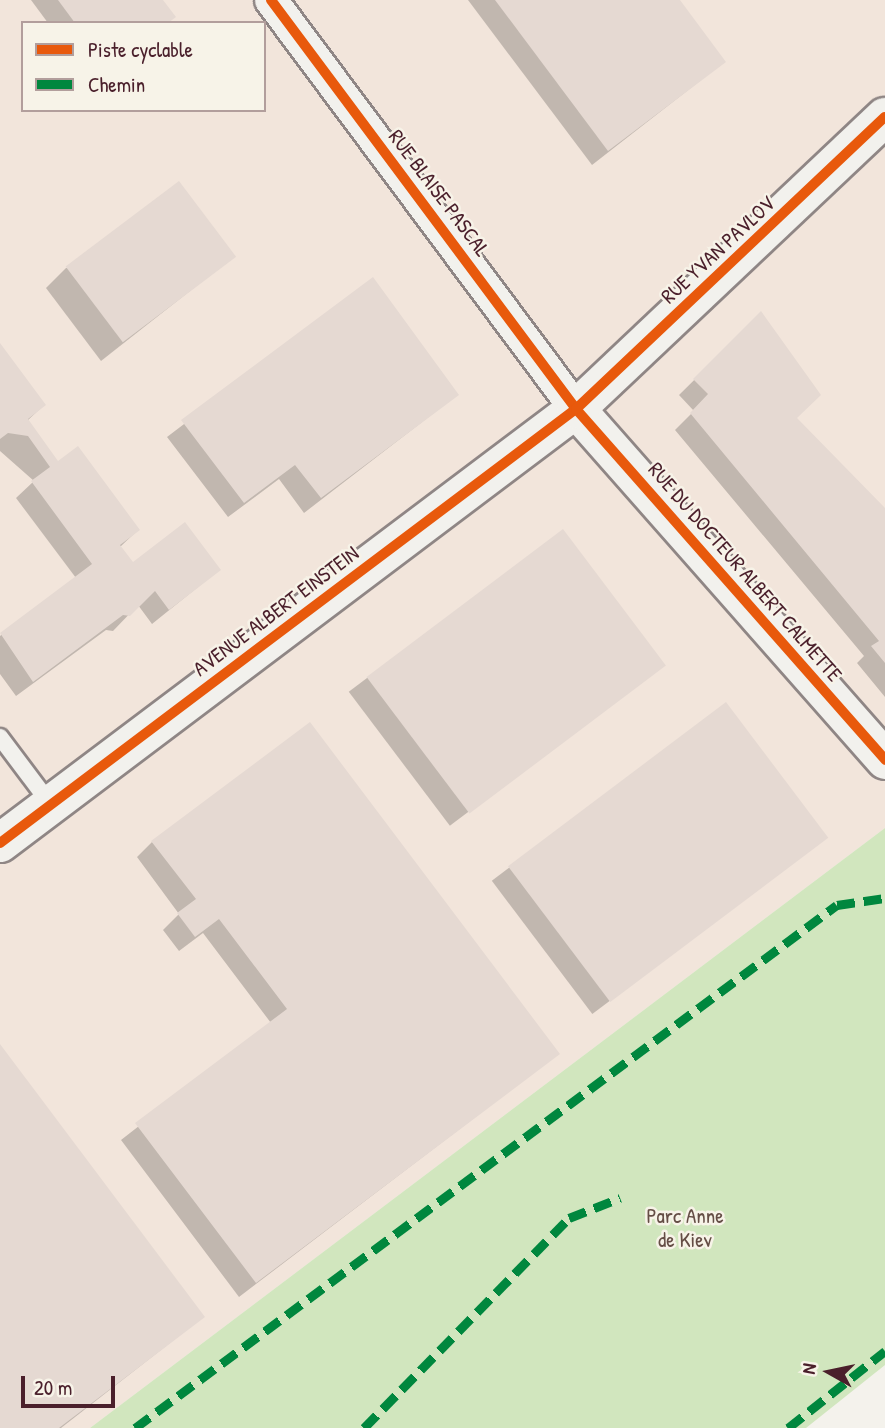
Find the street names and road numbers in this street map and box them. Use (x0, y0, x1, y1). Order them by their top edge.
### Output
street label: RUE BLAISE PASCAL (383, 125, 495, 261)
street label: RUE YVAN PAVLOV (656, 191, 780, 309)
street label: RUE DU DOCTEUR ALBERT CALMETTE (643, 457, 847, 687)
street label: AVENUE ALBERT EINSTEIN (188, 541, 364, 681)

